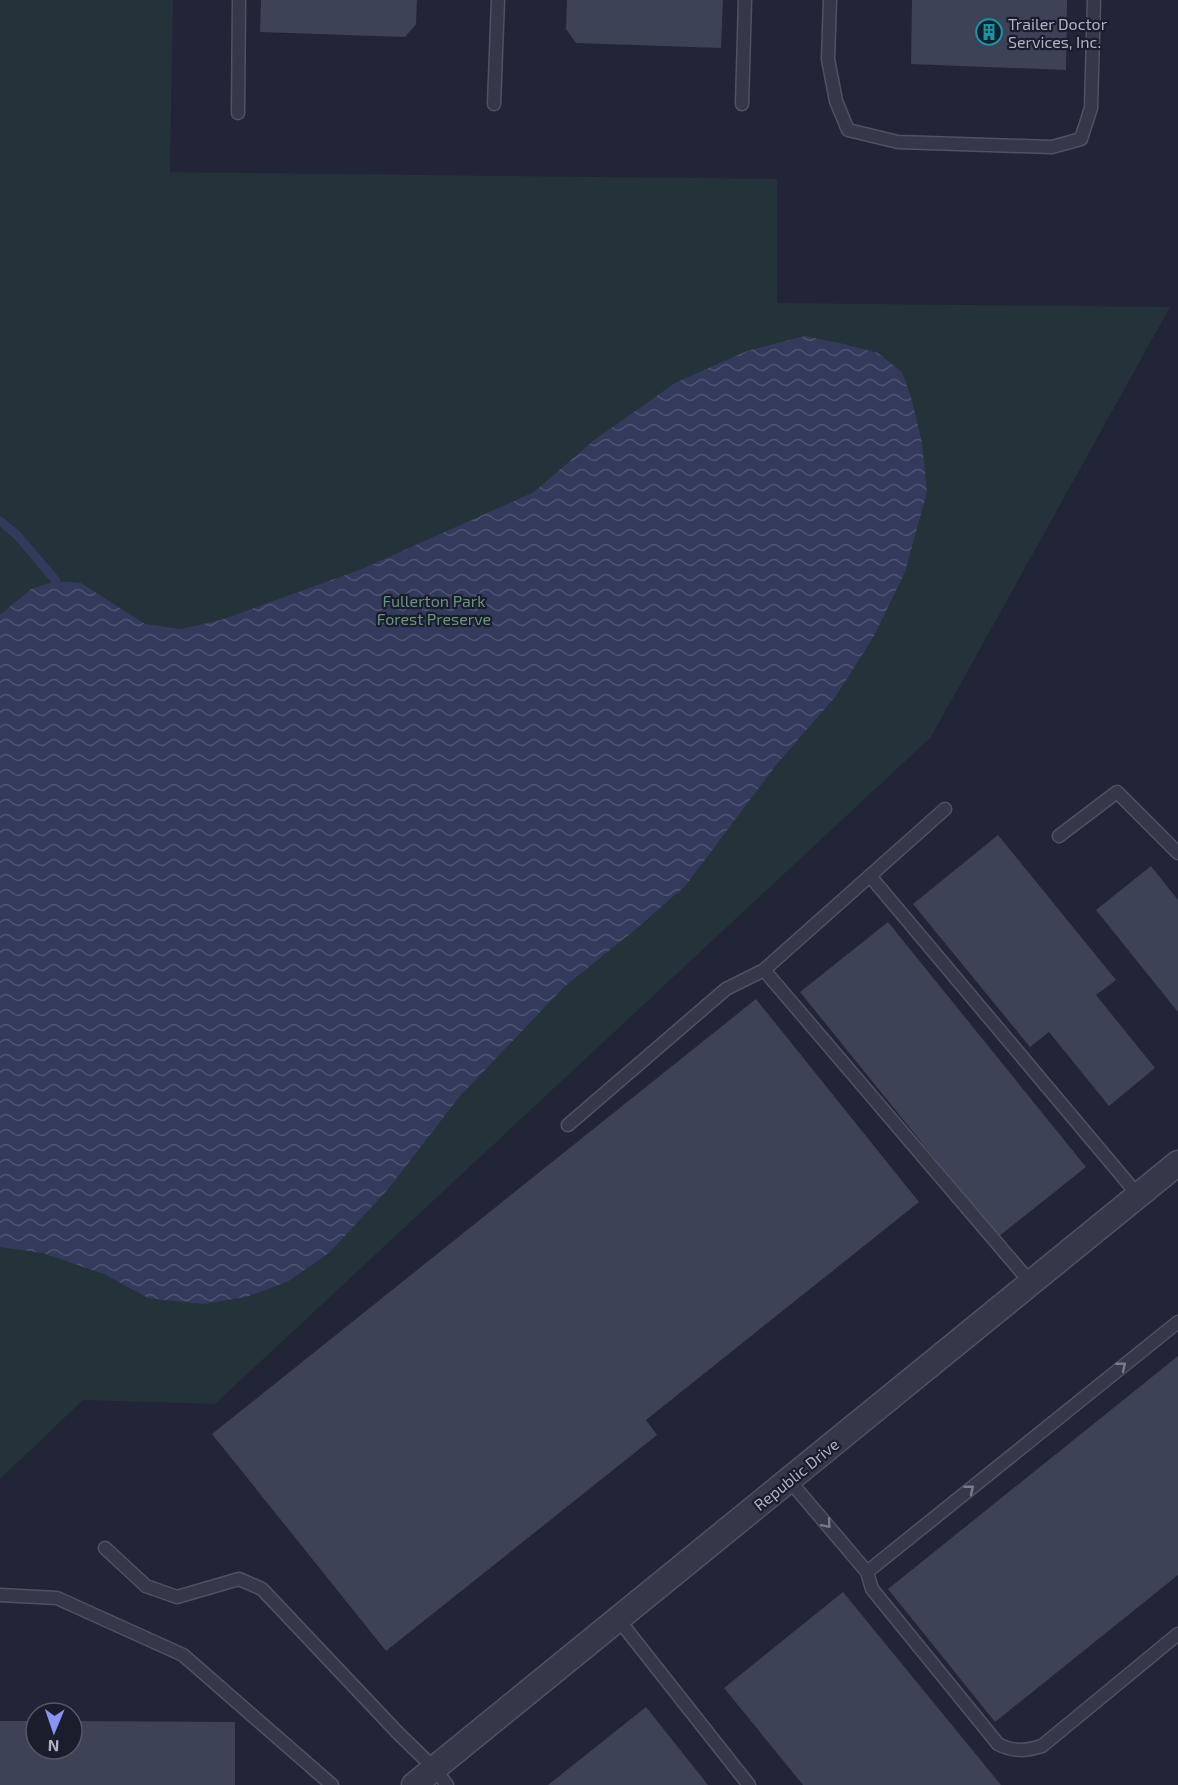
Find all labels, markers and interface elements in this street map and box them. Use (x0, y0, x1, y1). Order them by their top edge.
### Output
place label: Trailer Doctor Services, Inc. (1008, 14, 1108, 51)
building icon: Trailer Doctor Services, Inc. (974, 17, 1004, 47)
park label: Fullerton Park Forest Preserve (377, 591, 491, 628)
one-way arrow (1115, 1363, 1126, 1374)
street label: Republic Drive (750, 1434, 842, 1514)
one-way arrow (964, 1485, 975, 1496)
one-way arrow (819, 1517, 830, 1528)
north arrow (24, 1701, 84, 1761)
text: N (47, 1737, 60, 1756)

